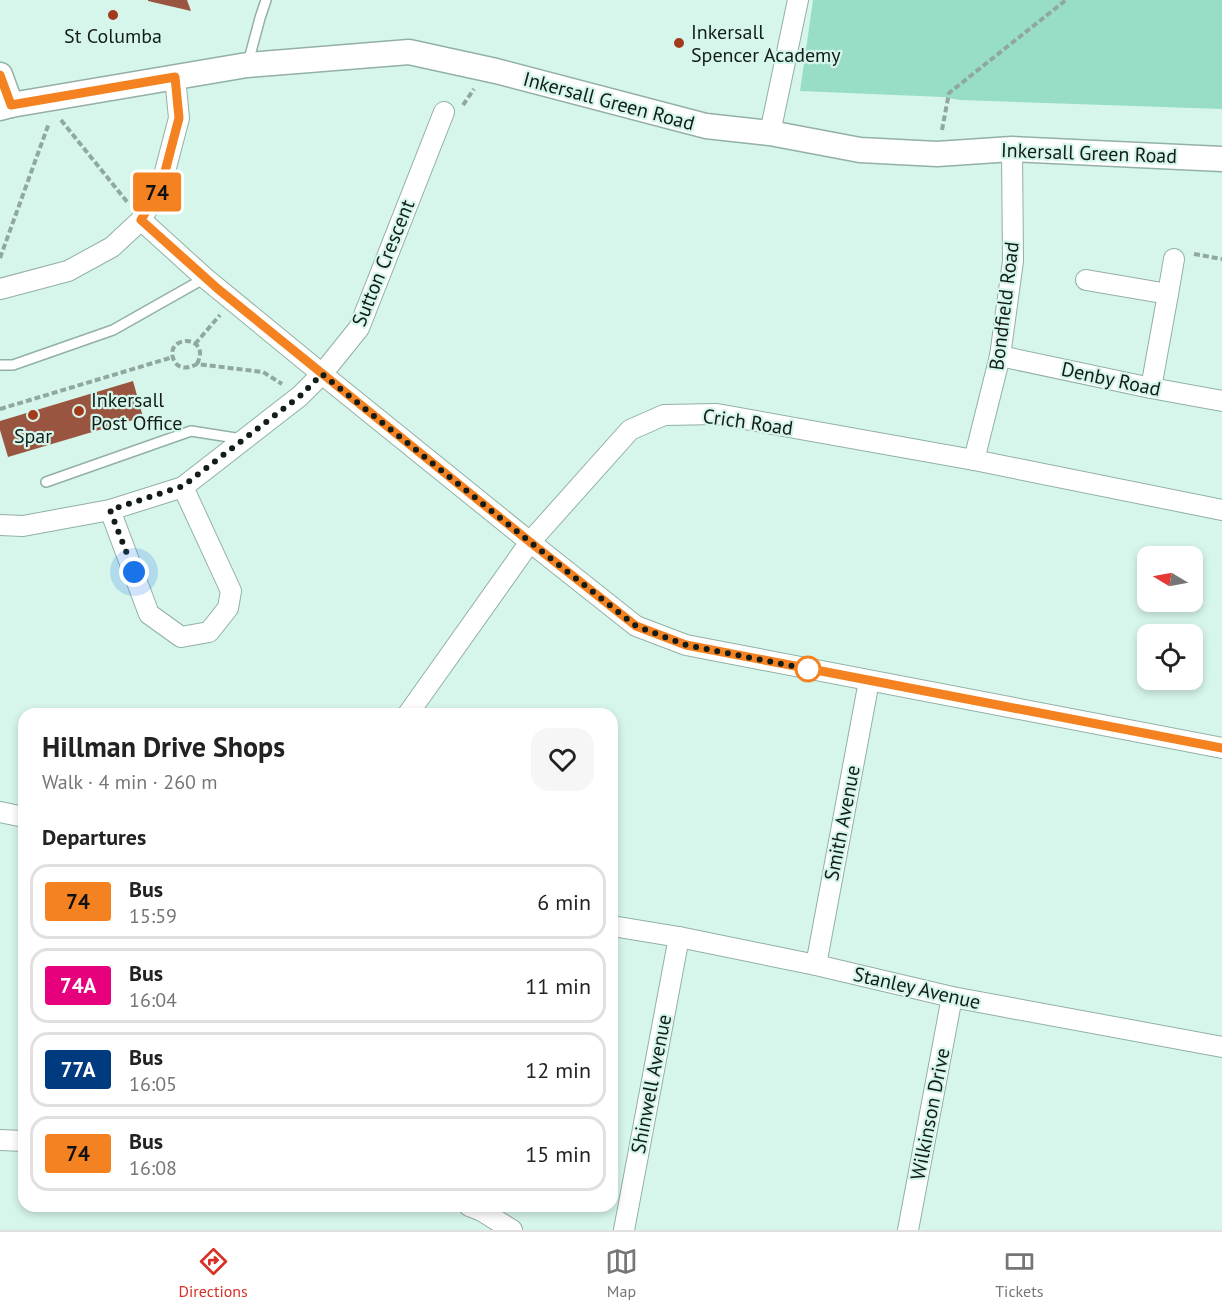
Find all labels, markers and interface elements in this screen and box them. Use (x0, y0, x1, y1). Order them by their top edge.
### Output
marker: St Columba (106, 8, 120, 22)
place label: Inkersall Spencer Academy (691, 19, 841, 68)
place label: St Columba (64, 23, 162, 49)
marker: Inkersall Spencer Academy (672, 36, 686, 50)
street label: Inkersall Green Road (521, 66, 697, 136)
street label: Inkersall Green Road (1001, 137, 1177, 169)
line badge: 74 (130, 172, 184, 212)
text: 74 (145, 179, 169, 206)
street label: Sutton Crescent (346, 196, 420, 330)
street label: Bondfield Road (983, 240, 1025, 372)
street label: Denby Road (1059, 356, 1163, 402)
place label: Inkersall Post Office (91, 387, 182, 436)
street label: Crich Road (701, 403, 795, 441)
marker: Inkersall Post Office (72, 404, 86, 418)
marker: Spar (26, 408, 40, 422)
place label: Spar (14, 423, 52, 449)
north arrow (1137, 546, 1203, 612)
map controls (1137, 546, 1203, 690)
your location (119, 557, 149, 587)
button: locate (1137, 624, 1203, 690)
unlabelled marker (795, 656, 821, 682)
text: Hillman Drive Shops (42, 728, 285, 765)
button: heart (531, 728, 594, 791)
street label: Smith Avenue (818, 763, 866, 883)
text: Walk · 4 min · 260 m (42, 769, 218, 795)
text: Departures (42, 823, 146, 851)
text: Bus (129, 875, 163, 903)
text: 74 (66, 888, 90, 915)
text: 6 min (537, 888, 591, 916)
text: 15:59 (129, 903, 177, 929)
text: Bus (129, 959, 163, 987)
street label: Stanley Avenue (851, 961, 983, 1015)
text: 74A (60, 972, 96, 999)
text: 11 min (525, 972, 591, 1000)
text: 16:04 (129, 987, 177, 1013)
street label: Shinwell Avenue (625, 1012, 677, 1156)
text: Bus (129, 1043, 163, 1071)
street label: Wilkinson Drive (904, 1046, 956, 1182)
text: 77A (60, 1056, 96, 1083)
text: 12 min (525, 1056, 591, 1084)
text: 16:05 (129, 1071, 177, 1097)
text: Bus (129, 1127, 163, 1155)
text: 74 (66, 1140, 90, 1167)
text: 15 min (525, 1140, 591, 1168)
text: 16:08 (129, 1155, 177, 1181)
tab: Directions (179, 1245, 248, 1301)
tab: Map (605, 1245, 638, 1301)
tab: Tickets (995, 1245, 1043, 1301)

